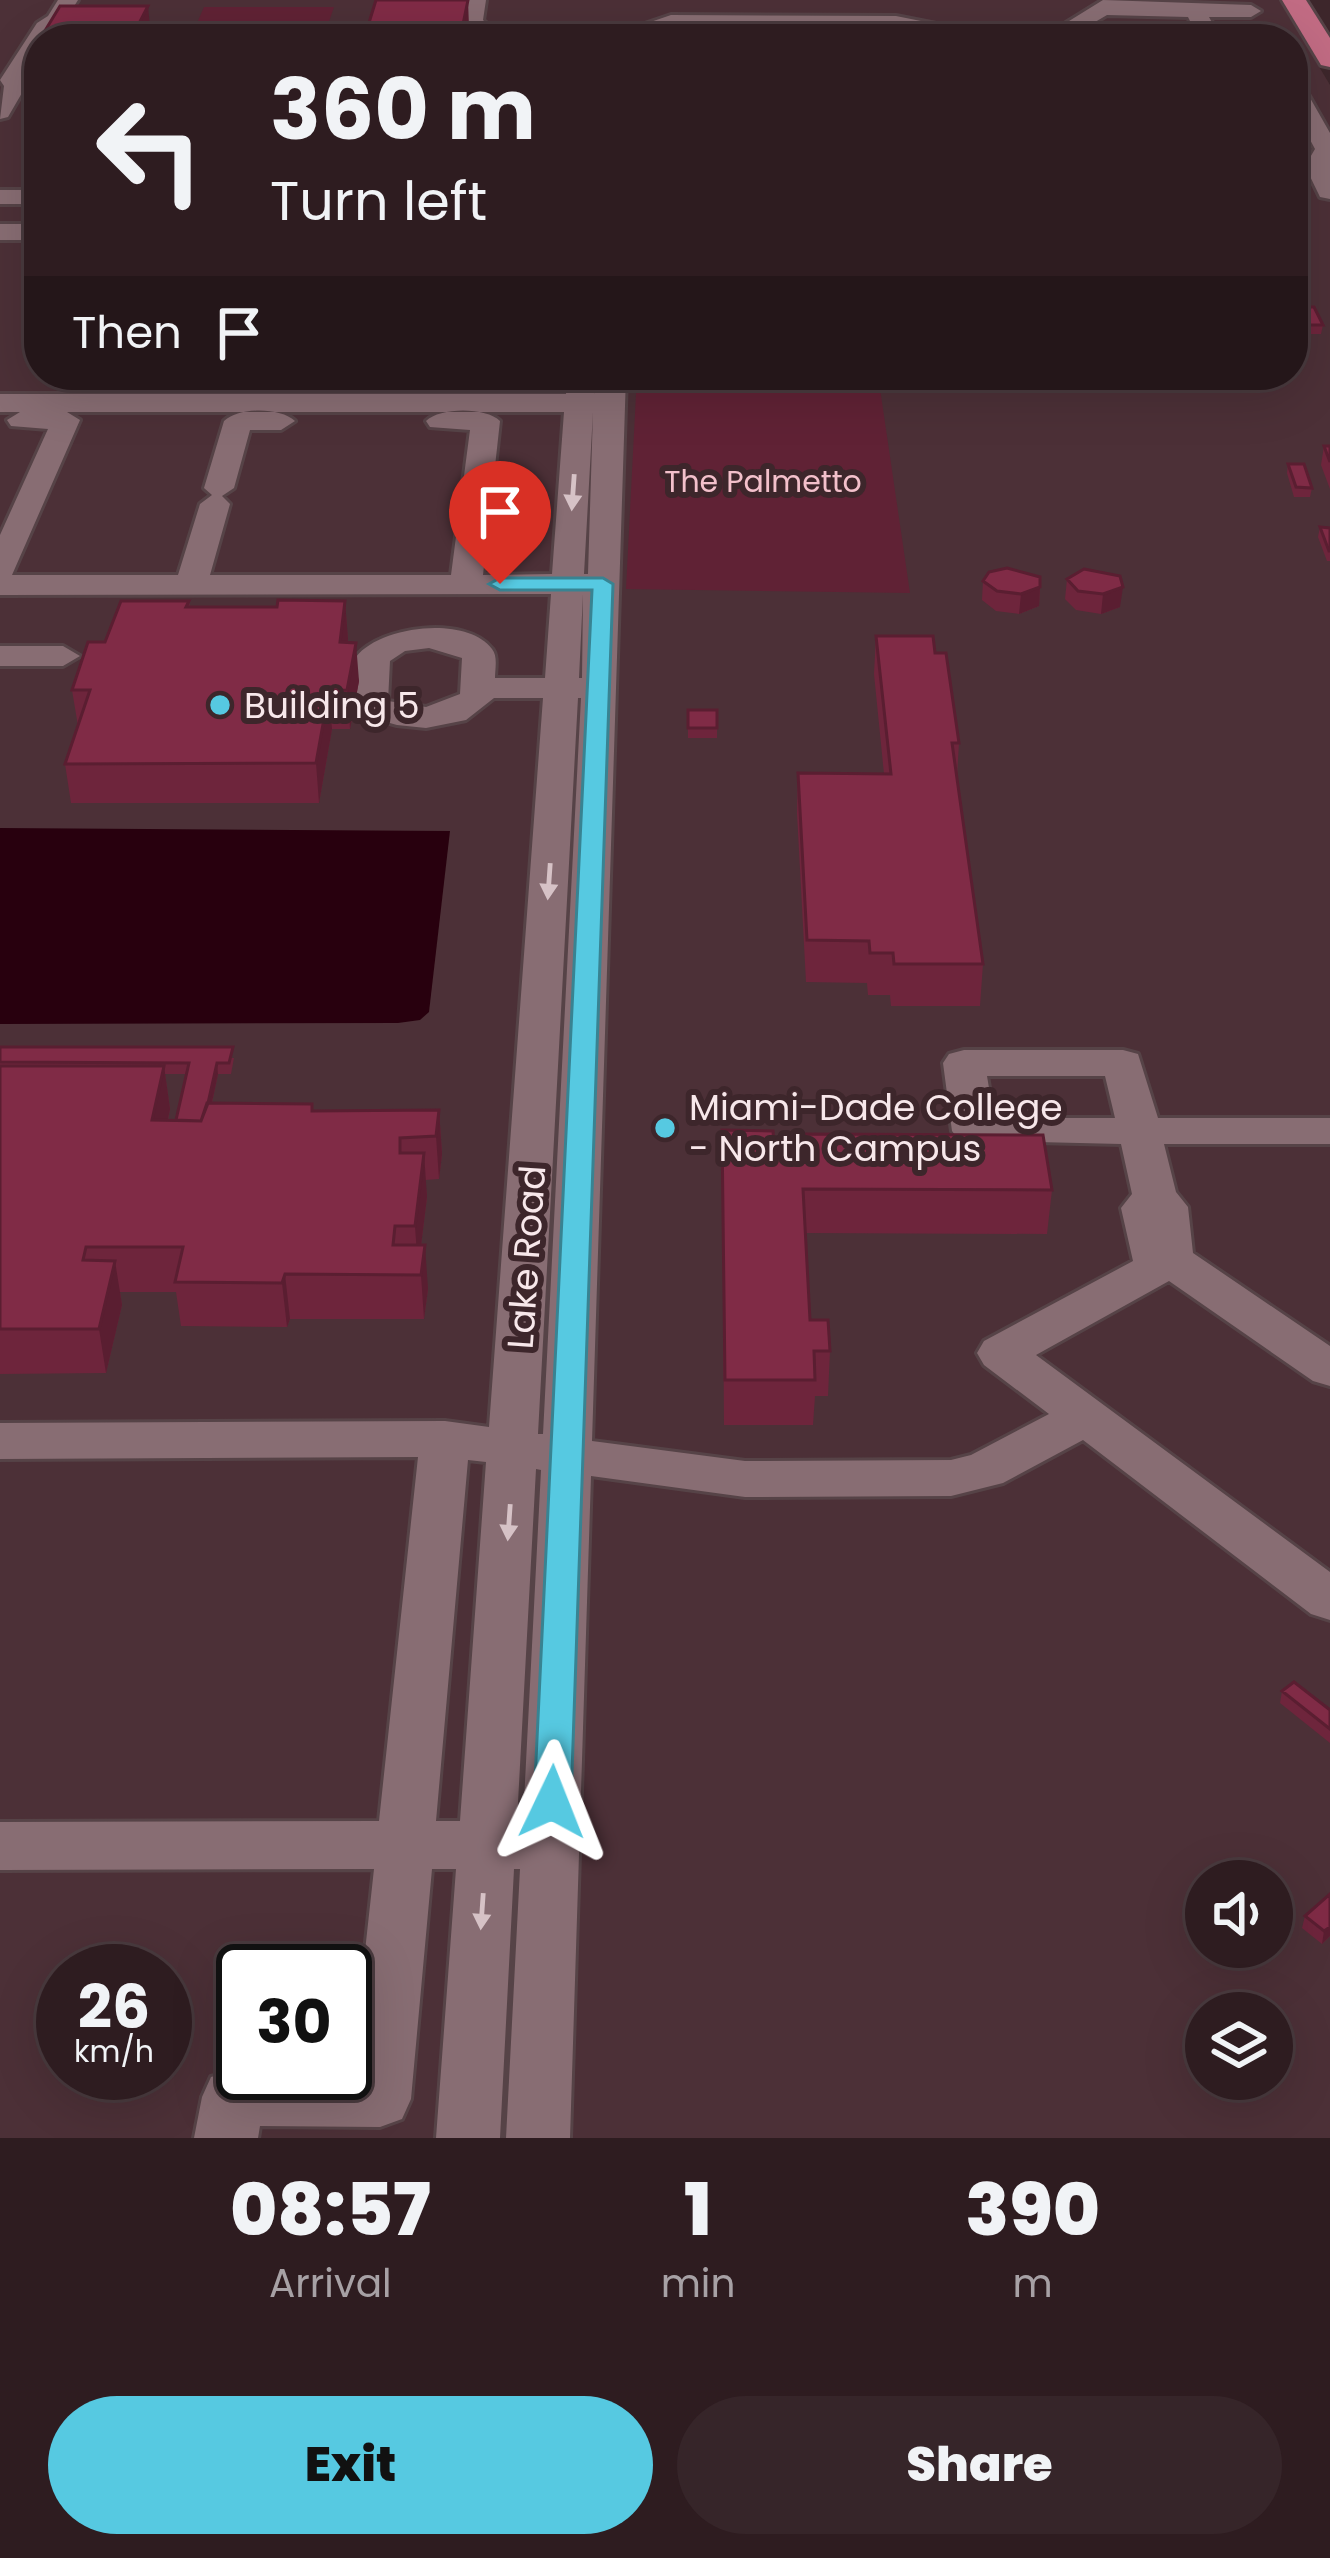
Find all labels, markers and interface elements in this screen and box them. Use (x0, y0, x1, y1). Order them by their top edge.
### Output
text: 360 m (270, 51, 536, 168)
icon: left (72, 72, 228, 228)
text: Turn left (270, 163, 487, 239)
icon: arrive (206, 300, 272, 366)
text: Then (72, 301, 182, 364)
park label: The Palmetto (664, 460, 862, 503)
pin (449, 461, 551, 584)
one-way arrow (564, 474, 583, 511)
icon: arrive (467, 479, 533, 545)
place label: Building 5 (244, 680, 420, 731)
marker: Building 5 (207, 692, 233, 718)
one-way arrow (540, 863, 559, 900)
place label: Miami-Dade College - North Campus (689, 1082, 1063, 1174)
marker: Miami-Dade College - North Campus (652, 1115, 678, 1141)
street label: Lake Road (495, 1163, 558, 1351)
one-way arrow (499, 1504, 518, 1541)
position arrow (489, 1739, 615, 1865)
map controls (1185, 1860, 1293, 2100)
button: sound (1185, 1860, 1293, 1968)
one-way arrow (473, 1893, 492, 1930)
speed limit sign: 30 (216, 1944, 372, 2100)
text: 26 (78, 1965, 150, 2049)
button: layers (1185, 1992, 1293, 2100)
text: km/h (74, 2030, 154, 2073)
text: 08:57 (230, 2159, 431, 2260)
text: 1 (684, 2159, 712, 2260)
text: 390 (965, 2159, 1100, 2260)
text: Arrival (269, 2256, 392, 2311)
text: min (661, 2256, 735, 2311)
text: m (1013, 2256, 1053, 2311)
button: Exit (48, 2396, 653, 2534)
button: Share (677, 2396, 1282, 2534)

